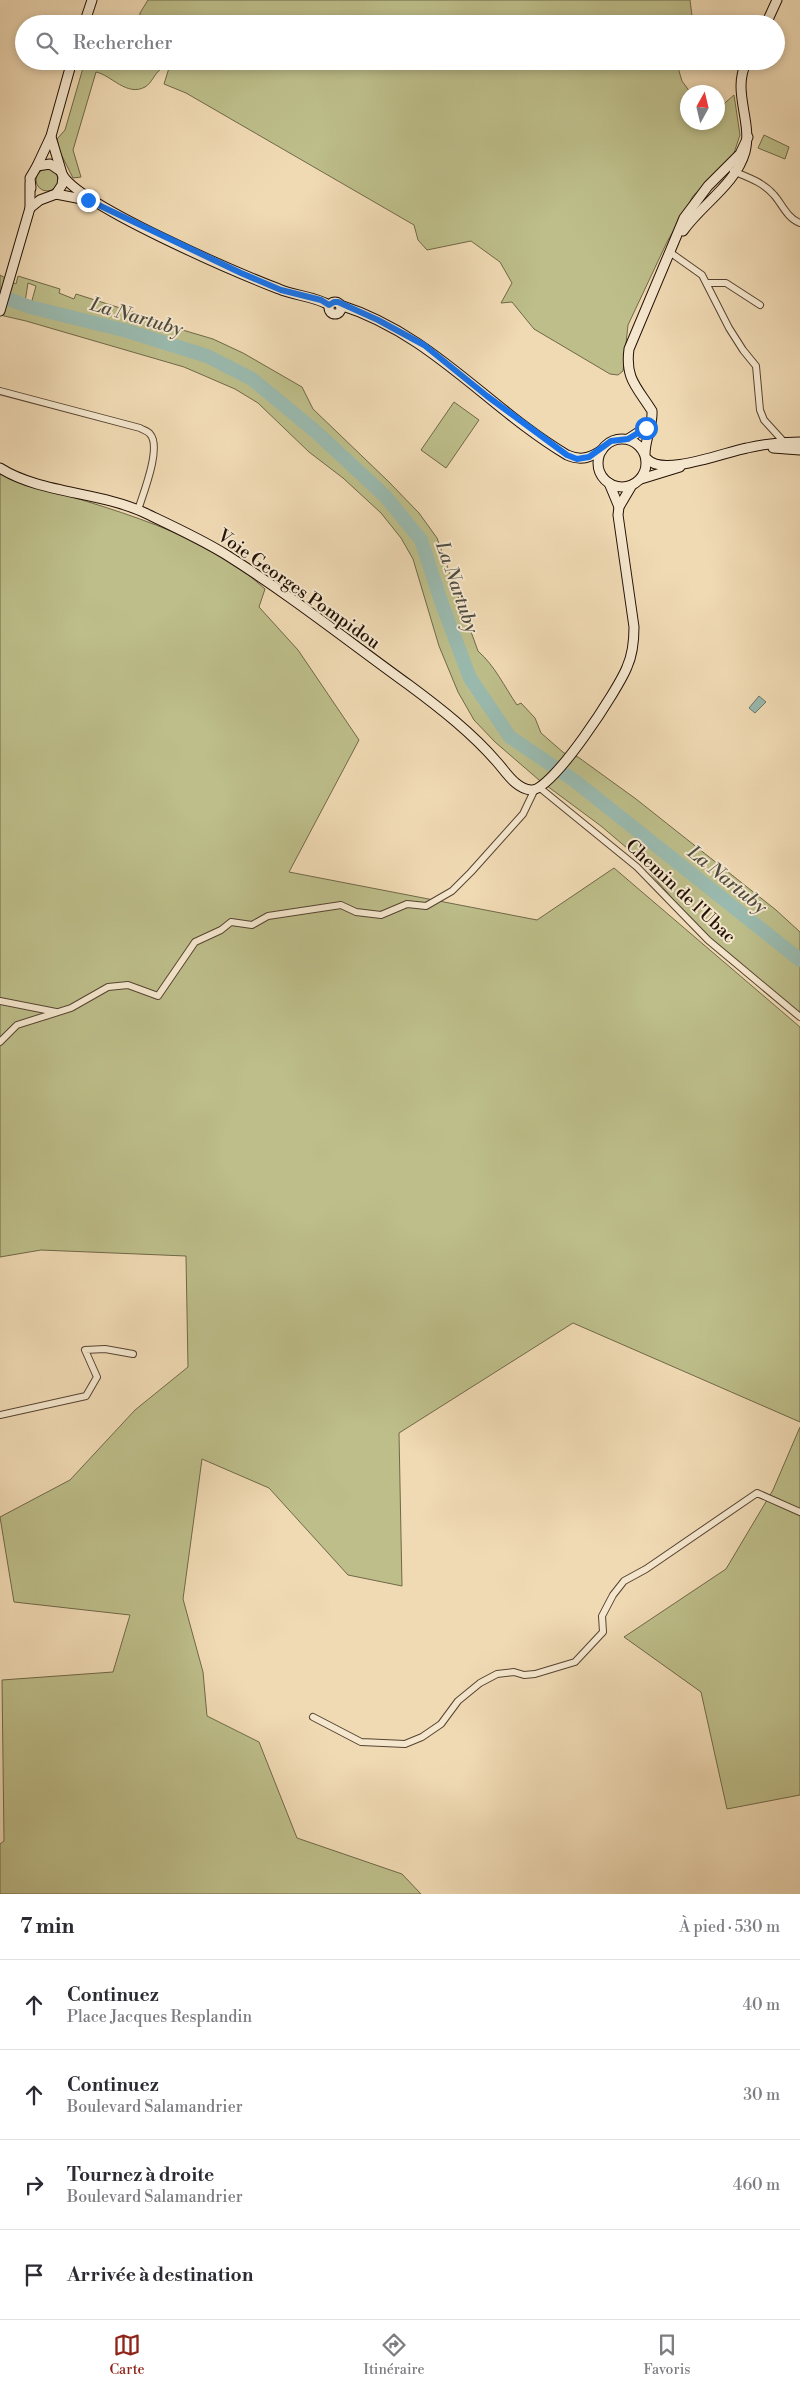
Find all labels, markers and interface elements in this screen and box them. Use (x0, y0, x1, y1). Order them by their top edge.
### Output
search box (15, 15, 785, 70)
icon: search (33, 29, 61, 57)
text: Rechercher (73, 31, 172, 55)
north arrow (680, 85, 725, 130)
route end (77, 189, 100, 212)
water label: La Nartuby (87, 292, 187, 342)
route start (635, 417, 658, 440)
street label: Voie Georges Pompidou (212, 524, 385, 655)
water label: La Nartuby (430, 537, 484, 637)
street label: Chemin de l'Ubac (621, 834, 741, 948)
water label: La Nartuby (682, 840, 773, 920)
text: 7 min (20, 1914, 74, 1940)
text: À pied · 530 m (679, 1917, 780, 1937)
text: Continuez (67, 1983, 159, 2007)
icon: ahead (20, 1991, 48, 2019)
text: 40 m (743, 1995, 780, 2015)
text: Place Jacques Resplandin (67, 2007, 252, 2027)
text: Continuez (67, 2073, 159, 2097)
icon: ahead (20, 2081, 48, 2109)
text: 30 m (743, 2085, 780, 2105)
text: Boulevard Salamandrier (67, 2097, 243, 2117)
text: Tournez à droite (67, 2163, 214, 2187)
icon: right (20, 2171, 48, 2199)
text: 460 m (733, 2175, 780, 2195)
text: Boulevard Salamandrier (67, 2187, 243, 2207)
icon: arrive (20, 2261, 48, 2289)
text: Arrivée à destination (67, 2263, 253, 2287)
tab: Carte (110, 2331, 145, 2379)
tab: Itinéraire (364, 2331, 425, 2379)
tab: Favoris (644, 2331, 690, 2379)

